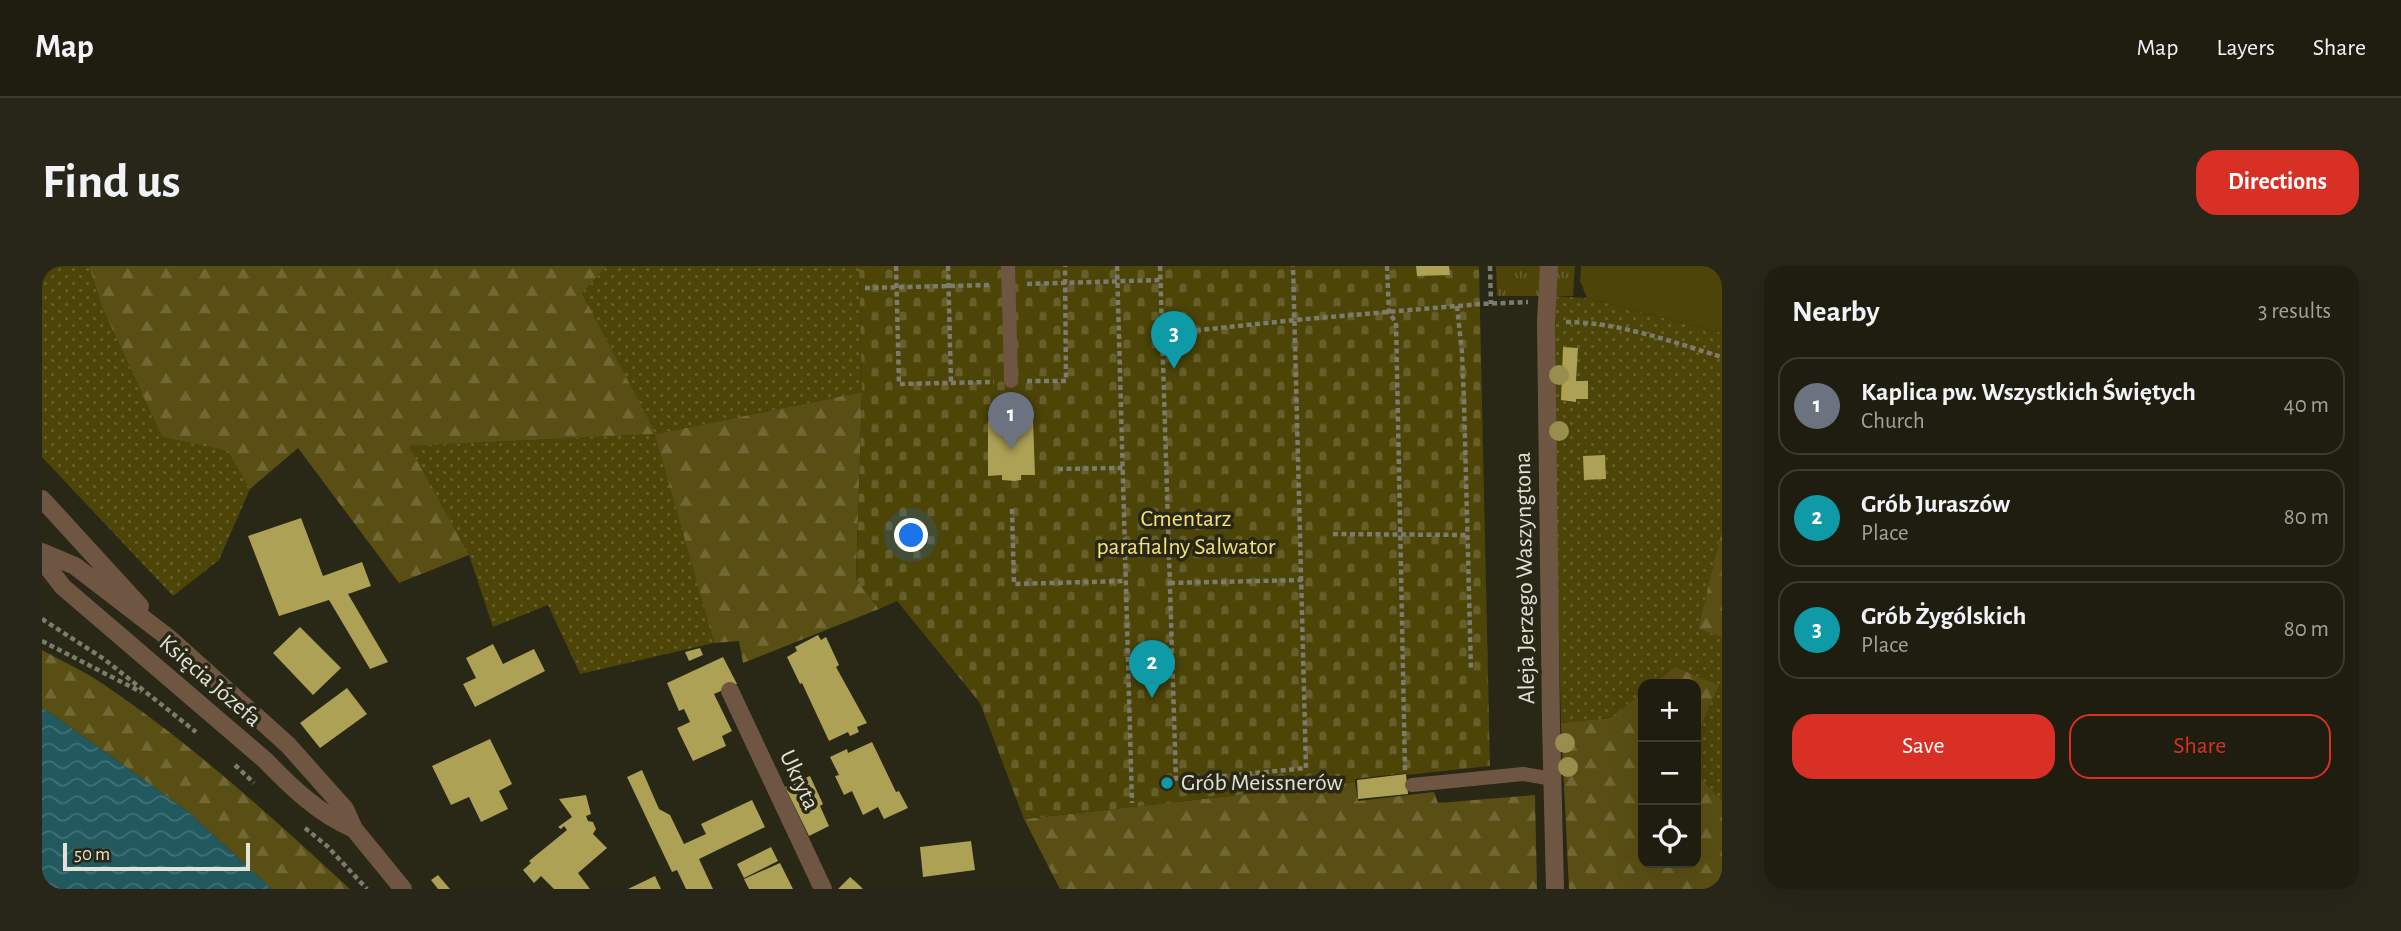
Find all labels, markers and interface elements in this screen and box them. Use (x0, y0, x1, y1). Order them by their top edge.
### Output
text: Map (35, 31, 94, 64)
text: Map (2136, 36, 2178, 60)
text: Layers (2216, 36, 2275, 60)
text: Share (2313, 36, 2366, 60)
button: Directions (2196, 150, 2359, 215)
text: Find us (42, 158, 181, 207)
text: Nearby (1792, 297, 1880, 327)
text: 3 results (2258, 300, 2331, 323)
pin: 3 (1151, 311, 1197, 369)
text: Kaplica pw. Wszystkich Świętych (1861, 379, 2196, 405)
pin: 1 (988, 392, 1034, 450)
text: 1 (1813, 394, 1821, 417)
text: 40 m (2284, 394, 2329, 417)
text: Church (1861, 410, 1925, 433)
street label: Aleja Jerzego Waszyngtona (1511, 452, 1539, 704)
text: Grób Juraszów (1861, 491, 2010, 517)
text: 2 (1812, 506, 1822, 529)
text: 80 m (2284, 506, 2329, 529)
park label: Cmentarz parafialny Salwator (1096, 507, 1276, 559)
your location (894, 518, 928, 552)
text: Place (1861, 522, 1909, 545)
text: Grób Żygólskich (1861, 603, 2026, 629)
text: 3 (1812, 618, 1822, 641)
text: 80 m (2284, 618, 2329, 641)
street label: Księcia Józefa (155, 631, 265, 731)
text: Place (1861, 634, 1909, 657)
pin: 2 (1129, 640, 1175, 698)
map controls (1638, 679, 1701, 868)
button: + (1638, 679, 1701, 742)
button: Save (1792, 714, 2055, 779)
button: Share (2069, 714, 2331, 779)
button: − (1638, 742, 1701, 805)
street label: Ukryta (775, 746, 823, 814)
place label: Grób Meissnerów (1181, 771, 1343, 795)
marker: Grób Meissnerów (1159, 775, 1175, 791)
button: locate (1638, 805, 1701, 868)
scale bar (63, 840, 250, 872)
text: 50 m (74, 845, 110, 864)

